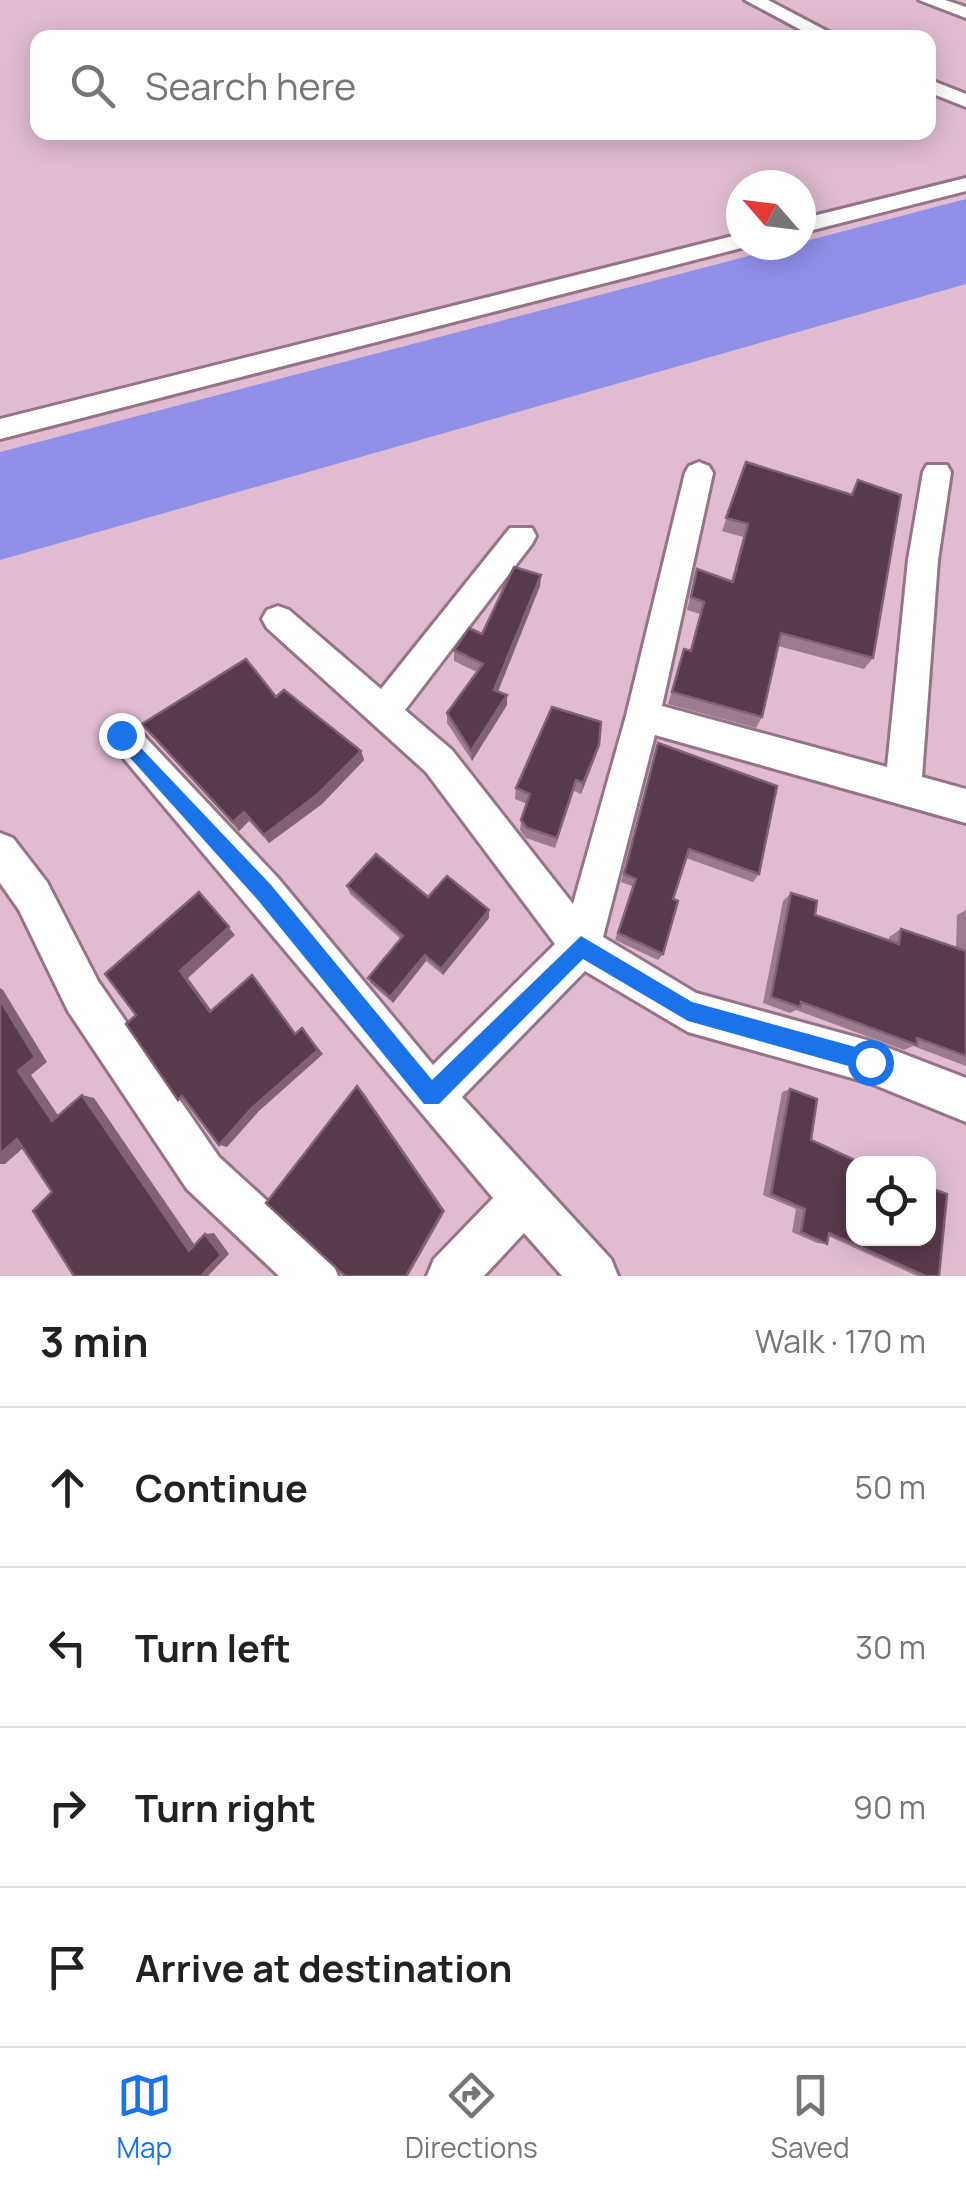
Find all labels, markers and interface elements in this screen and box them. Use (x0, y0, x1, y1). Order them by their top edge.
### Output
search box (30, 30, 936, 140)
icon: search (65, 58, 120, 113)
text: Search here (145, 59, 356, 111)
north arrow (726, 170, 816, 260)
route end (99, 713, 145, 759)
route start (848, 1040, 894, 1086)
map controls (846, 1156, 936, 1246)
button: locate (846, 1156, 936, 1246)
text: 3 min (40, 1312, 149, 1370)
text: Walk · 170 m (755, 1319, 926, 1363)
icon: ahead (40, 1460, 95, 1515)
text: Continue (135, 1461, 308, 1513)
text: 50 m (854, 1465, 926, 1509)
icon: left (40, 1620, 95, 1675)
text: Turn left (135, 1621, 291, 1673)
text: 30 m (855, 1625, 926, 1669)
icon: right (40, 1780, 95, 1835)
text: Turn right (135, 1781, 316, 1833)
text: 90 m (853, 1785, 926, 1829)
icon: arrive (40, 1940, 95, 1995)
text: Arrive at destination (135, 1941, 512, 1993)
tab: Map (116, 2068, 172, 2166)
tab: Directions (405, 2068, 538, 2166)
tab: Saved (771, 2068, 850, 2166)

